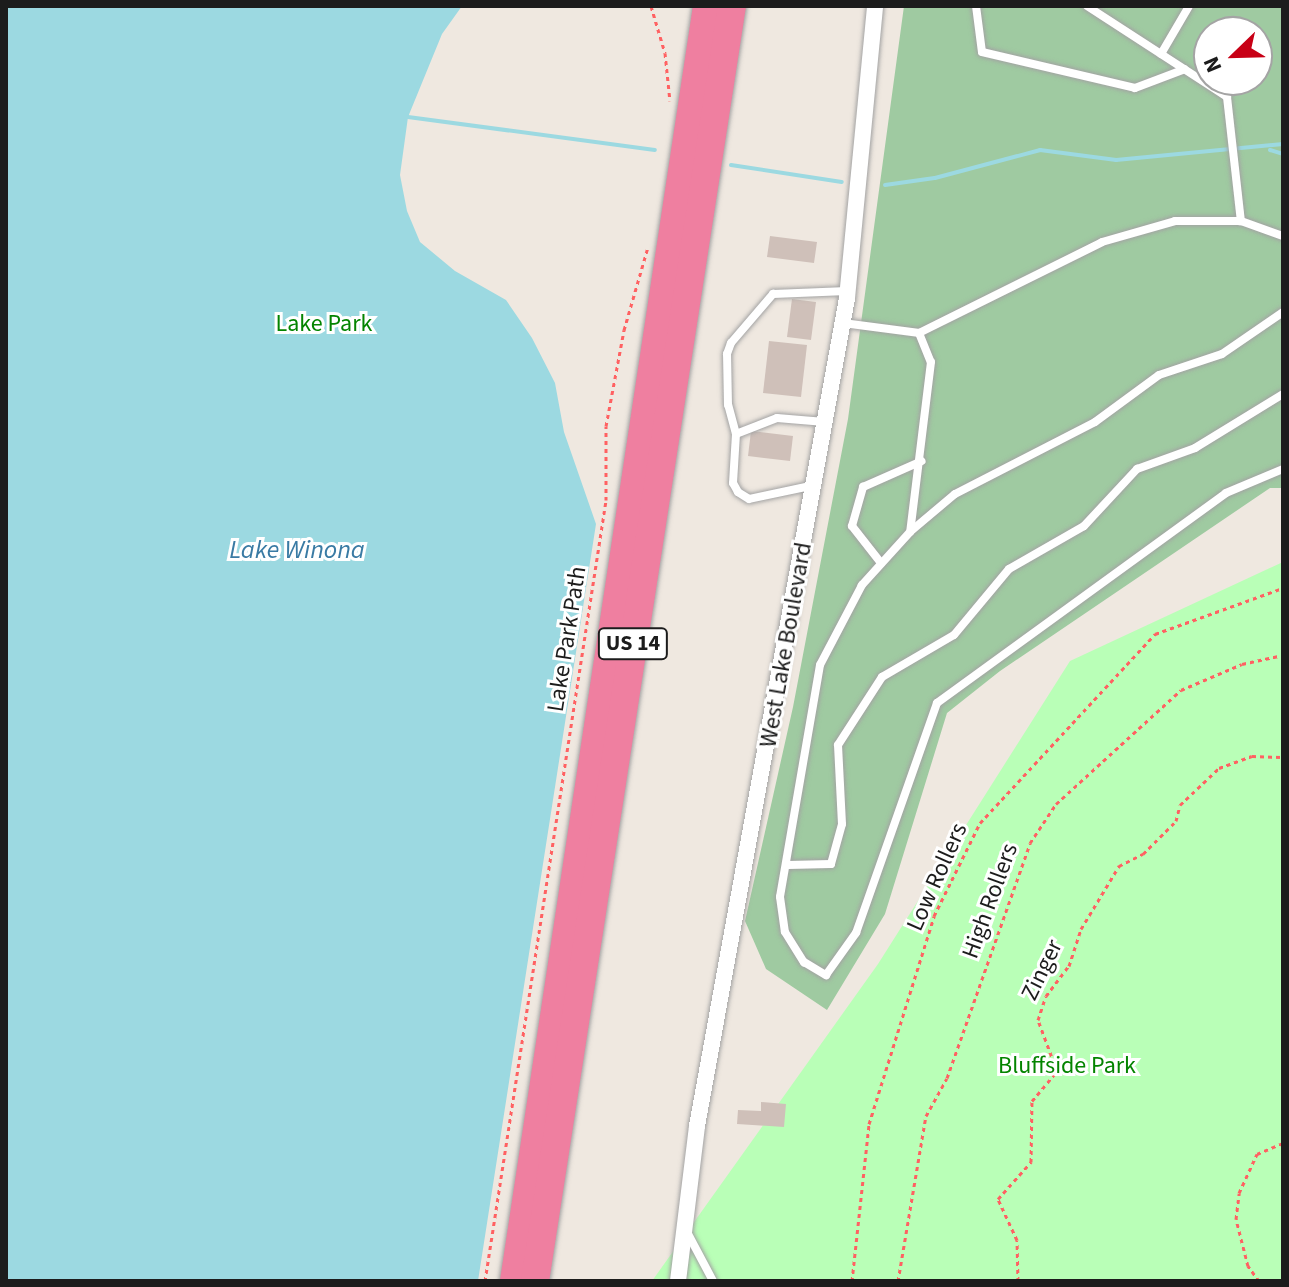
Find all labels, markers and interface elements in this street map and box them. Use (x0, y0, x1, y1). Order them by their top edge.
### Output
north arrow (1193, 16, 1273, 96)
text: N (1195, 52, 1230, 78)
park label: Lake Park (276, 310, 372, 338)
water label: Lake Winona (229, 534, 365, 566)
street label: West Lake Boulevard (754, 540, 818, 750)
street label: Lake Park Path (541, 564, 593, 714)
road number: US 14 (597, 626, 669, 662)
street label: Low Rollers (900, 819, 974, 935)
street label: High Rollers (956, 840, 1024, 962)
street label: Zinger (1015, 935, 1069, 1005)
park label: Bluffside Park (998, 1052, 1136, 1080)

